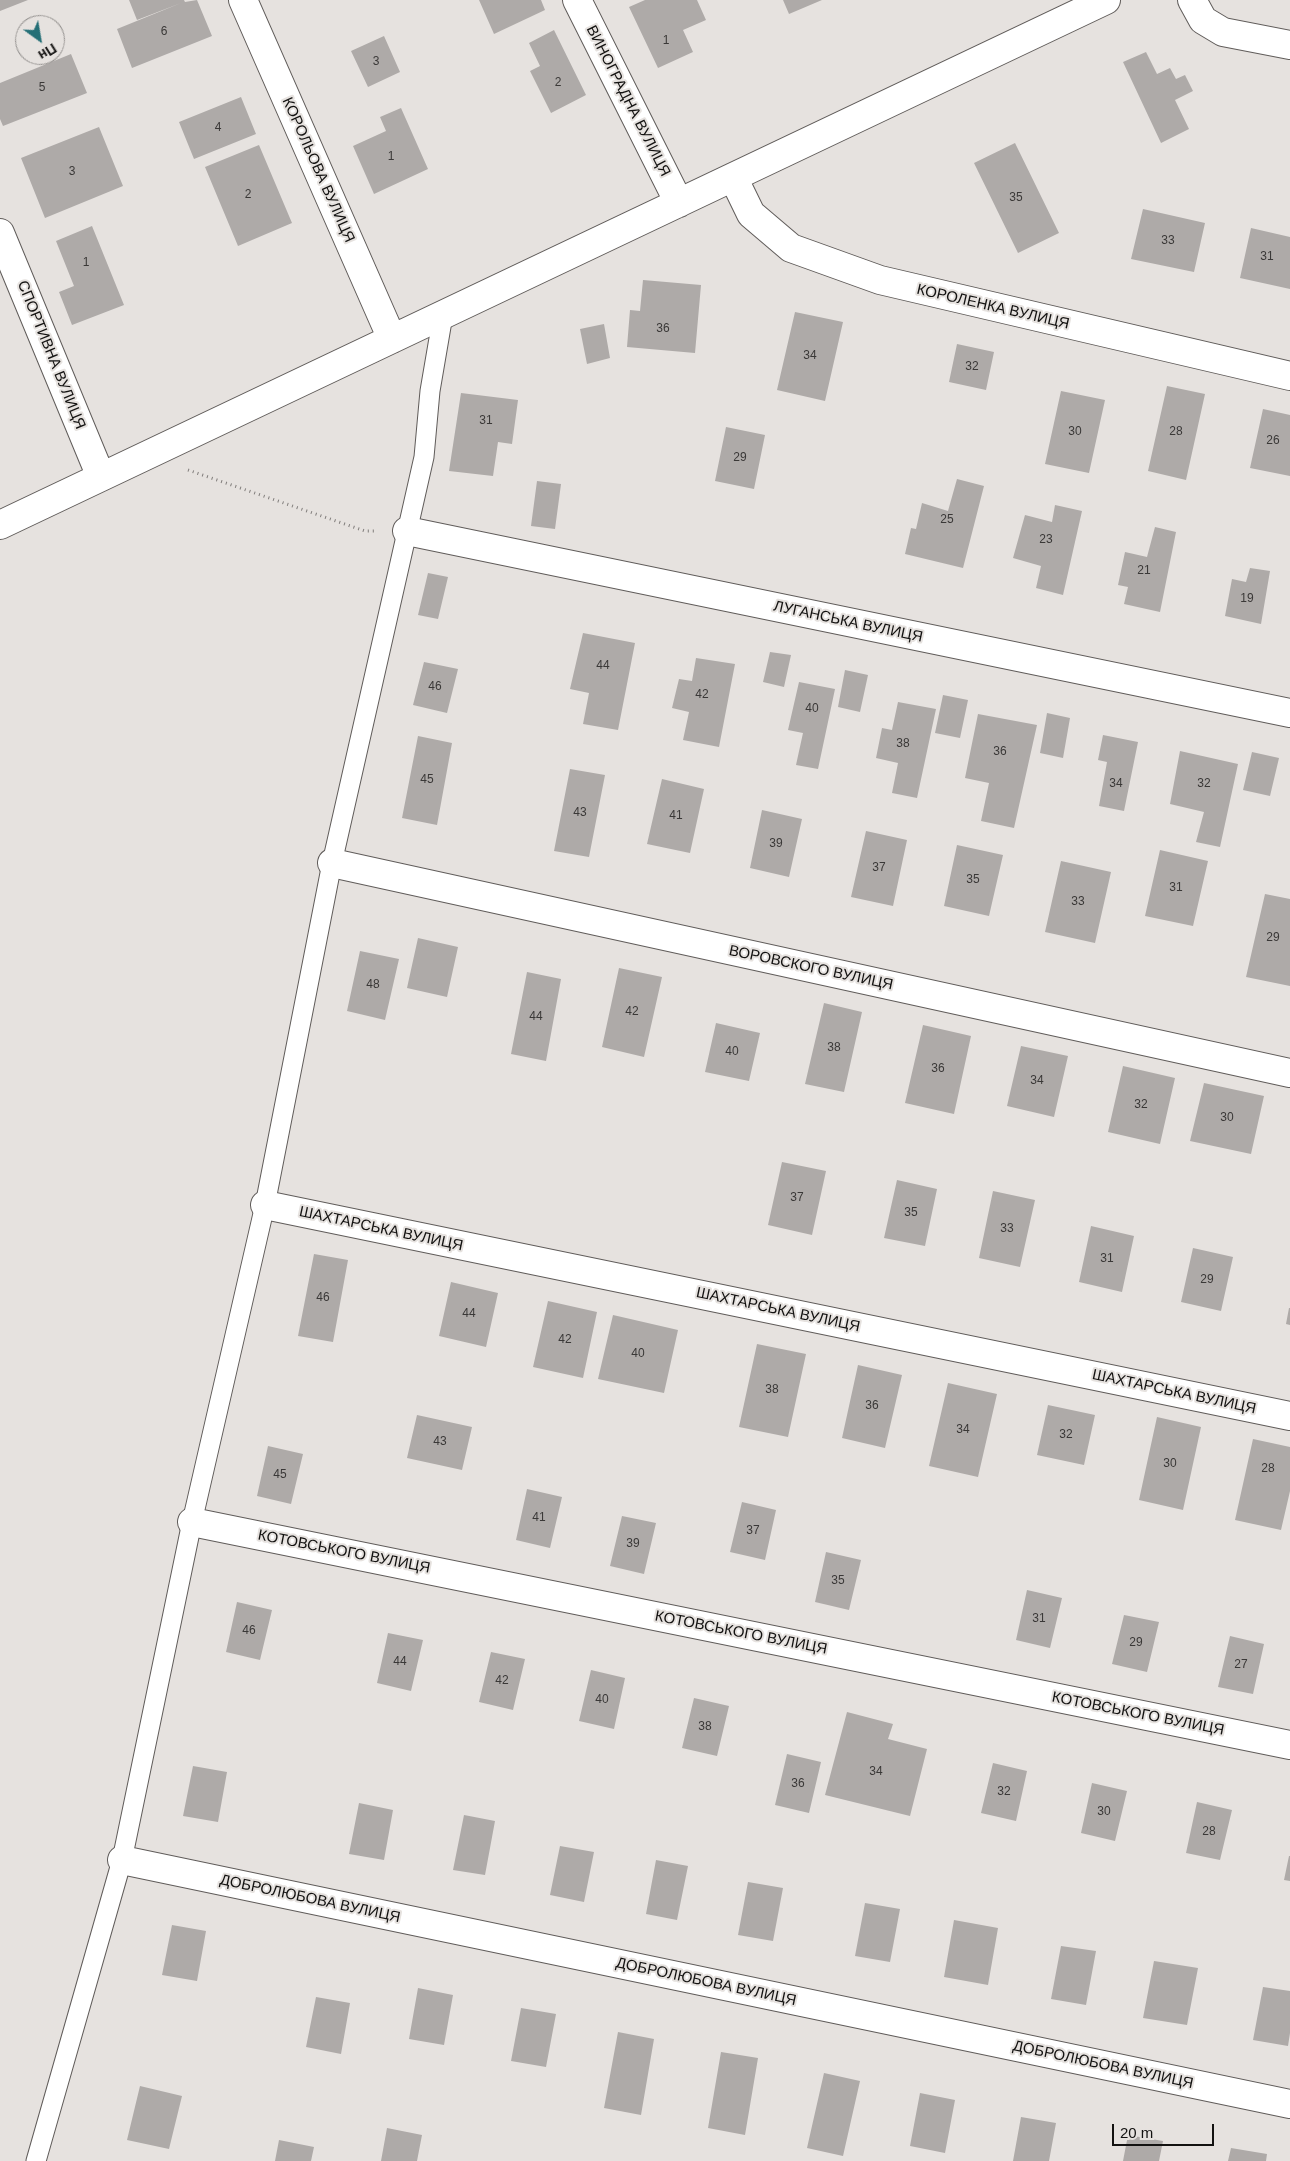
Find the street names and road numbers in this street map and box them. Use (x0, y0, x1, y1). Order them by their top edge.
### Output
street label: ВИНОГРАДНА ВУЛИЦЯ (582, 22, 674, 180)
street label: КОРОЛЬОВА ВУЛИЦЯ (278, 95, 358, 245)
street label: СПОРТИВНА ВУЛИЦЯ (13, 278, 89, 432)
street label: КОРОЛЕНКА ВУЛИЦЯ (915, 281, 1071, 333)
street label: ЛУГАНСЬКА ВУЛИЦЯ (772, 597, 924, 647)
street label: ВОРОВСКОГО ВУЛИЦЯ (727, 942, 895, 994)
street label: ШАХТАРСЬКА ВУЛИЦЯ (297, 1203, 465, 1255)
street label: ШАХТАРСЬКА ВУЛИЦЯ (694, 1284, 862, 1336)
street label: ШАХТАРСЬКА ВУЛИЦЯ (1090, 1366, 1258, 1418)
street label: КОТОВСЬКОГО ВУЛИЦЯ (256, 1526, 432, 1578)
street label: КОТОВСЬКОГО ВУЛИЦЯ (653, 1607, 829, 1659)
street label: КОТОВСЬКОГО ВУЛИЦЯ (1050, 1688, 1226, 1740)
street label: ДОБРОЛЮБОВА ВУЛИЦЯ (218, 1871, 402, 1927)
street label: ДОБРОЛЮБОВА ВУЛИЦЯ (614, 1954, 798, 2010)
street label: ДОБРОЛЮБОВА ВУЛИЦЯ (1011, 2037, 1195, 2093)

